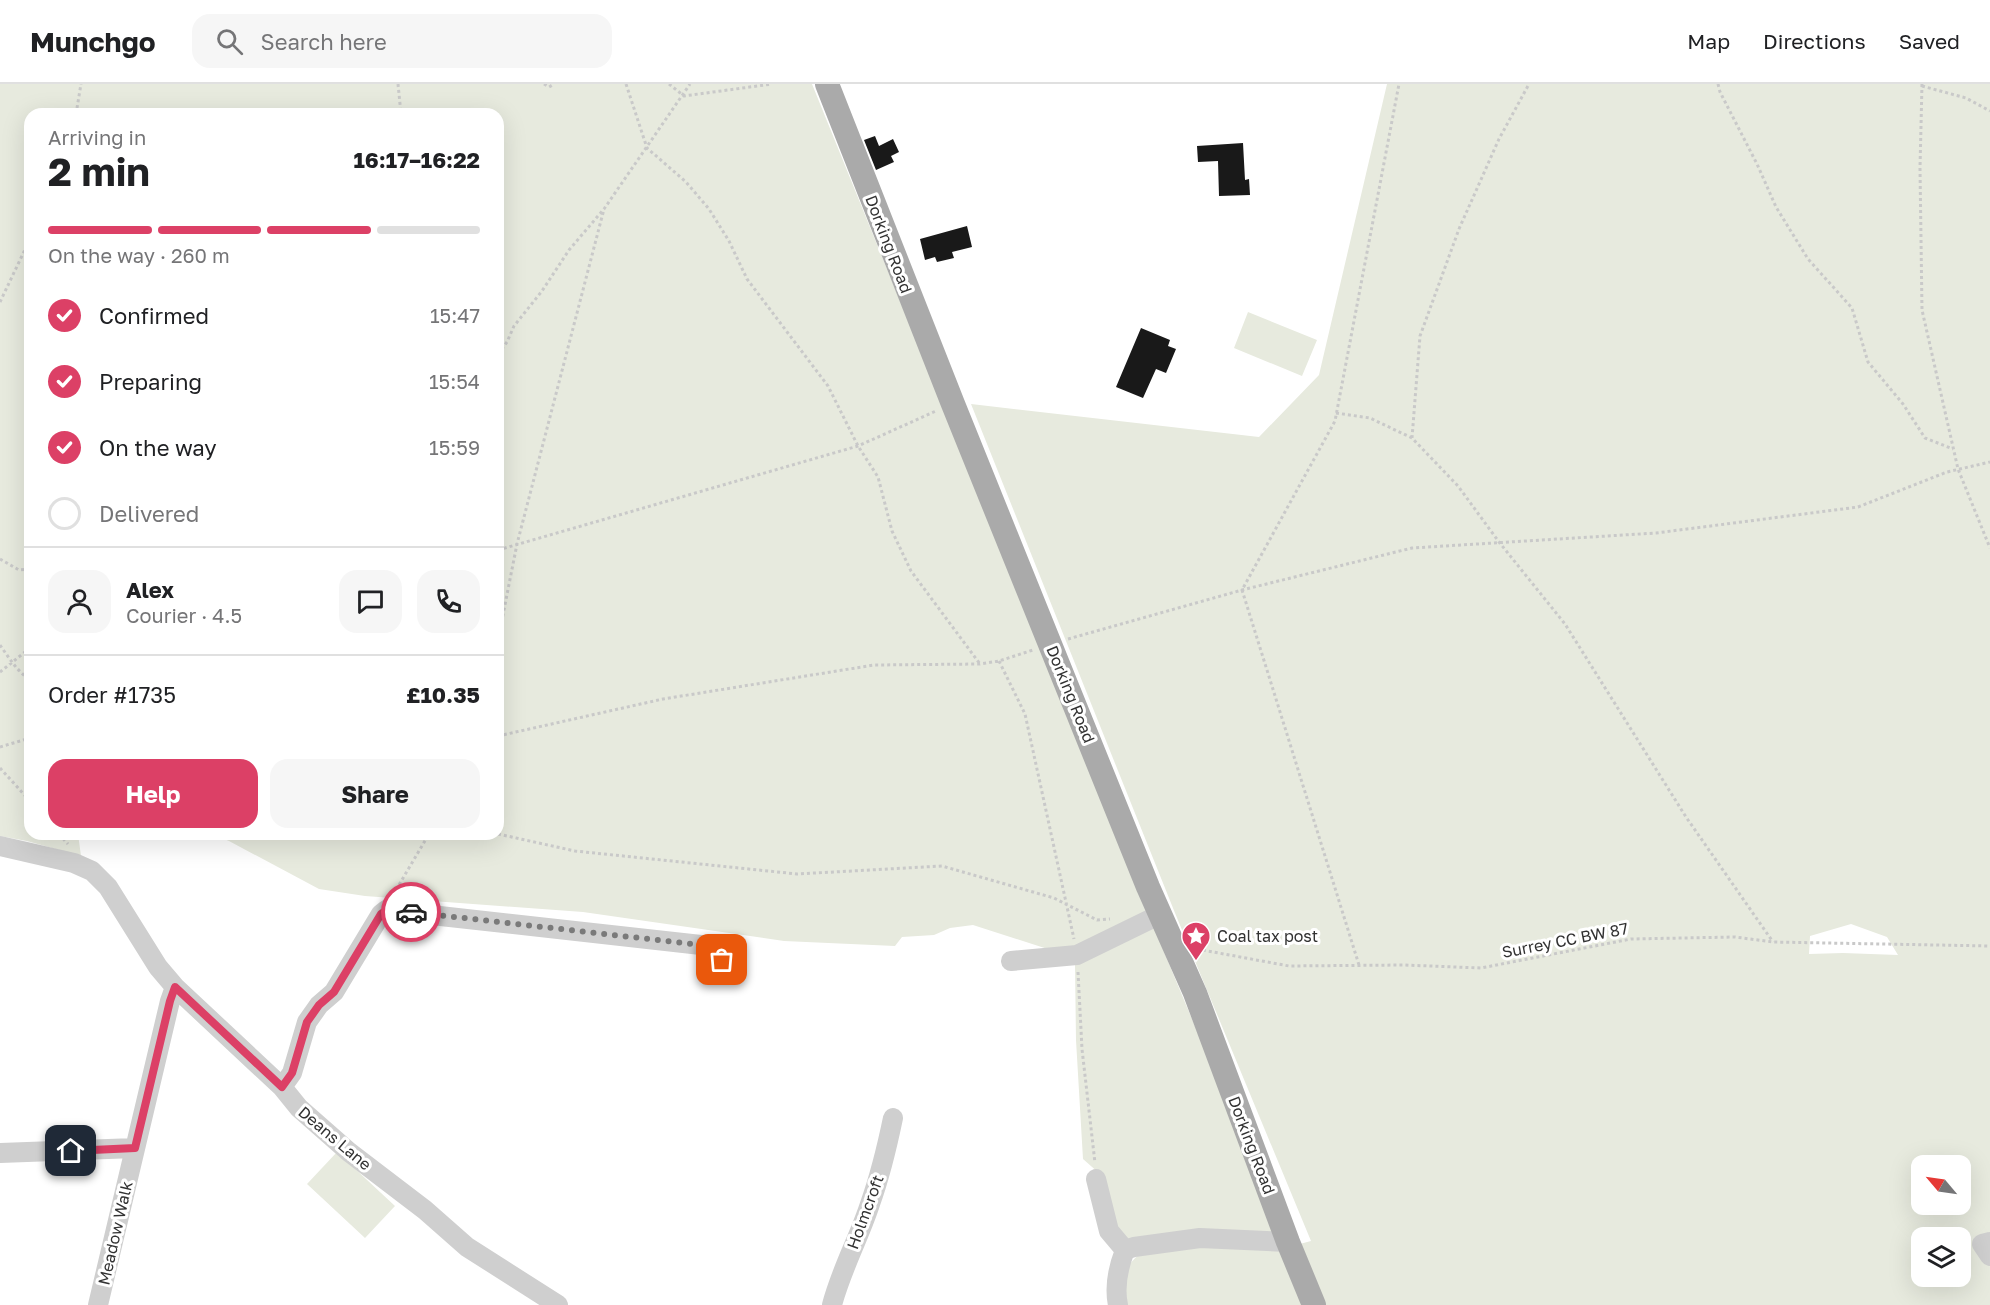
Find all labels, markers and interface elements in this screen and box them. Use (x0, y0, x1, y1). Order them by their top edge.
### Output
search box (192, 14, 612, 68)
text: Munchgo (30, 25, 156, 58)
icon: search (213, 25, 246, 58)
text: Search here (261, 28, 387, 55)
text: Map (1687, 28, 1730, 54)
text: Directions (1763, 28, 1866, 54)
text: Saved (1899, 28, 1960, 54)
text: Arriving in (48, 125, 146, 149)
text: 16:17–16:22 (353, 146, 480, 173)
text: 2 min (48, 148, 150, 195)
street label: Dorking Road (861, 192, 917, 296)
text: On the way · 260 m (48, 243, 230, 267)
icon: check (48, 299, 81, 332)
text: Confirmed (99, 302, 209, 329)
text: 15:47 (430, 303, 480, 327)
icon: check (48, 365, 81, 398)
text: Preparing (99, 368, 202, 395)
text: 15:54 (429, 369, 480, 393)
icon: check (48, 431, 81, 464)
text: On the way (99, 434, 217, 461)
text: 15:59 (429, 435, 480, 459)
text: Delivered (99, 500, 199, 527)
button: person (48, 570, 111, 633)
button: chat (339, 570, 402, 633)
button: phone (417, 570, 480, 633)
text: Alex (126, 576, 174, 603)
text: Courier · 4.5 (126, 603, 242, 627)
street label: Dorking Road (1042, 642, 1100, 746)
text: Order #1735 (48, 681, 176, 708)
text: £10.35 (406, 681, 480, 708)
button: Help (48, 759, 258, 828)
button: Share (270, 759, 480, 828)
courier (381, 882, 441, 942)
icon: car (395, 896, 428, 929)
street label: Surrey CC BW 87 (1500, 918, 1630, 962)
place icon: Coal tax post (1180, 920, 1212, 962)
place label: Coal tax post (1217, 926, 1318, 946)
pin (696, 934, 747, 985)
icon: bag (705, 943, 738, 976)
street label: Dorking Road (1224, 1093, 1280, 1197)
street label: Deans Lane (294, 1102, 376, 1174)
pin (45, 1125, 96, 1176)
icon: home (54, 1134, 87, 1167)
north arrow (1911, 1155, 1971, 1215)
map controls (1911, 1155, 1971, 1287)
street label: Holmcroft (842, 1172, 888, 1252)
street label: Meadow Walk (93, 1179, 137, 1287)
button: layers (1911, 1227, 1971, 1287)

